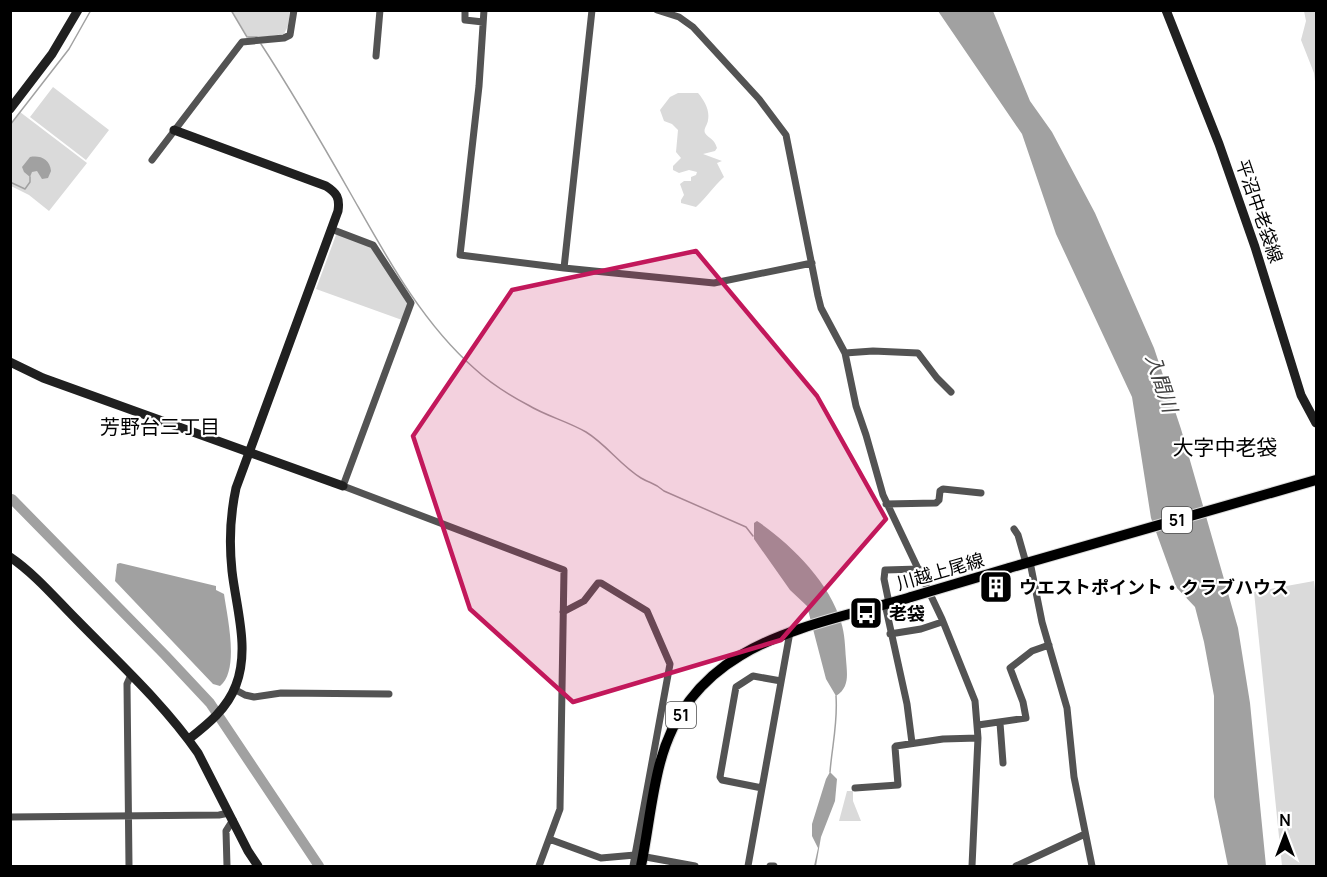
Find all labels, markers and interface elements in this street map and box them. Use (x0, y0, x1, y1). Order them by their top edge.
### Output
street label: 平沼中老袋線 (1231, 156, 1289, 266)
water label: 入間川 (1140, 350, 1185, 418)
district label: 芳野台三丁目 (100, 413, 220, 440)
district label: 大字中老袋 (1173, 433, 1278, 461)
road number: 51 (1162, 507, 1192, 533)
street label: 川越上尾線 (893, 547, 987, 595)
building icon: ウエストポイント・クラブハウス (978, 569, 1014, 605)
place label: ウエストポイント・クラブハウス (1019, 575, 1289, 599)
bus stop icon: 老袋 (848, 595, 884, 631)
place label: 老袋 (889, 601, 925, 625)
road number: 51 (666, 702, 696, 728)
north arrow (1255, 805, 1315, 865)
text: N (1279, 809, 1291, 831)

